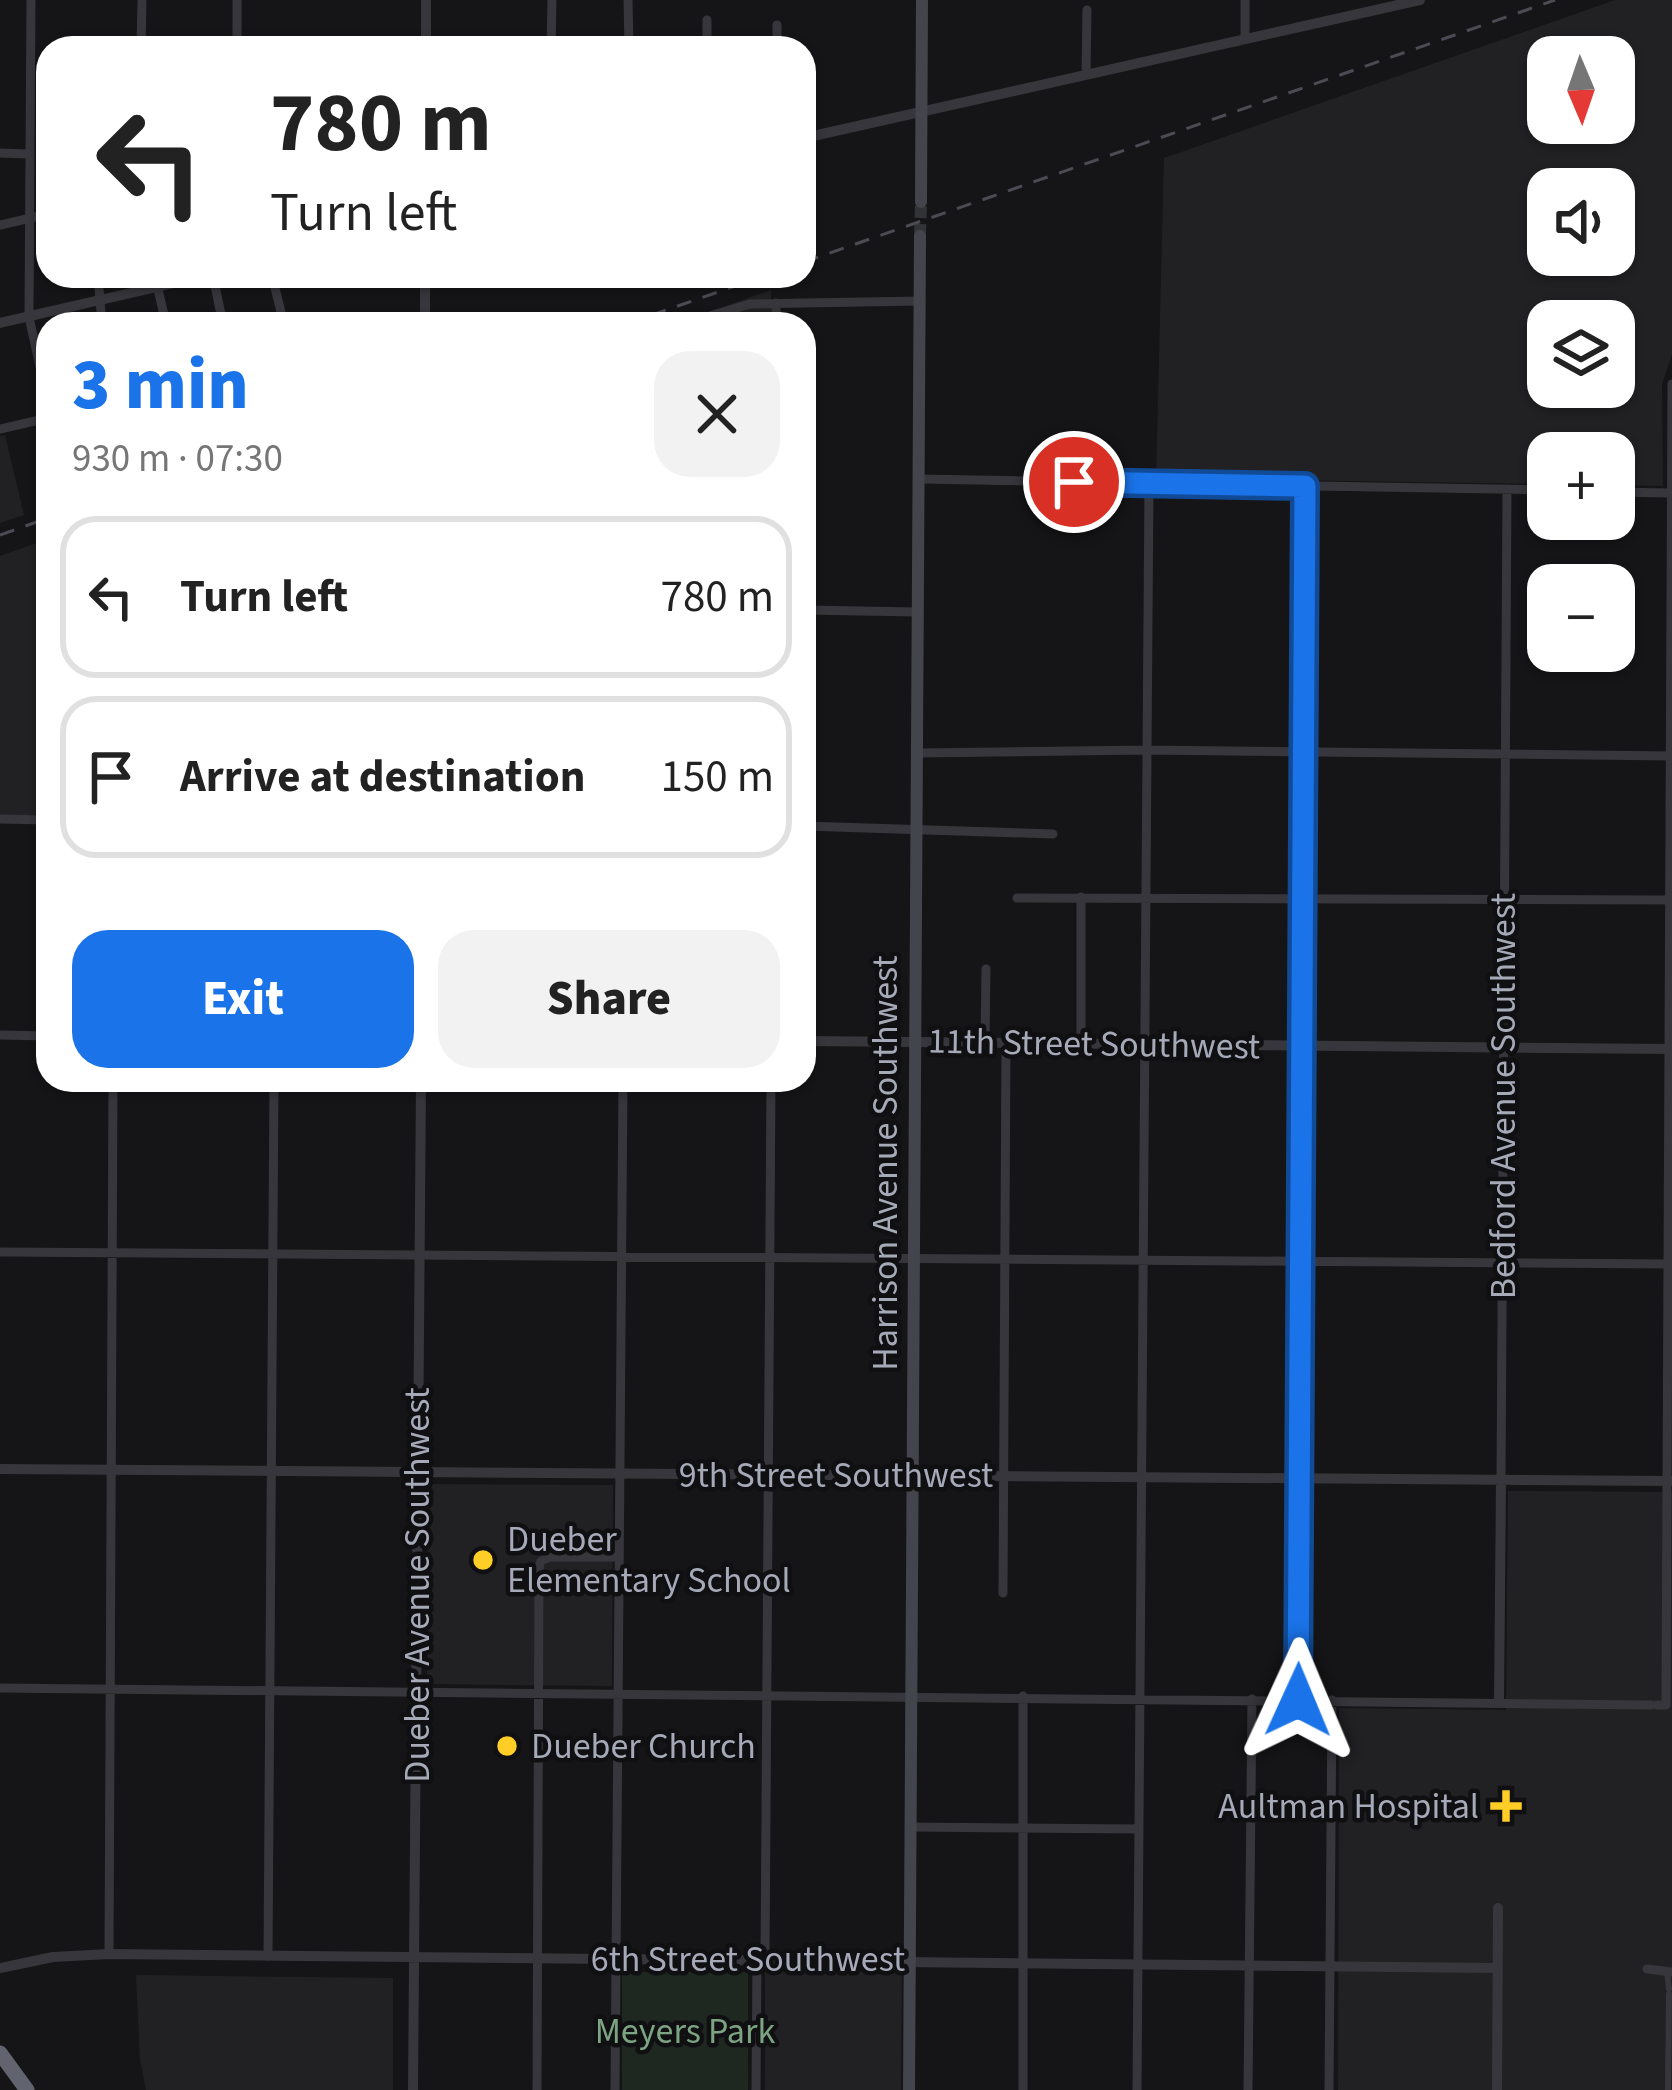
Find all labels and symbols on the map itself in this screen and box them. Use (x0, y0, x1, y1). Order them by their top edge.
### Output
north arrow (1527, 36, 1635, 144)
pin (1023, 431, 1125, 533)
street label: Bedford Avenue Southwest (1478, 893, 1529, 1299)
street label: Harrison Avenue Southwest (860, 955, 911, 1371)
street label: 11th Street Southwest (927, 1016, 1261, 1072)
street label: Dueber Avenue Southwest (392, 1387, 443, 1783)
street label: 9th Street Southwest (679, 1450, 993, 1501)
place label: Dueber Elementary School (507, 1514, 791, 1606)
marker: Dueber Elementary School (470, 1547, 496, 1573)
position arrow (1235, 1637, 1361, 1763)
place label: Dueber Church (531, 1721, 756, 1772)
marker: Dueber Church (494, 1733, 520, 1759)
place label: Aultman Hospital (1218, 1781, 1479, 1832)
marker: Aultman Hospital (1490, 1790, 1522, 1822)
street label: 6th Street Southwest (591, 1934, 905, 1985)
park label: Meyers Park (595, 2006, 776, 2057)

